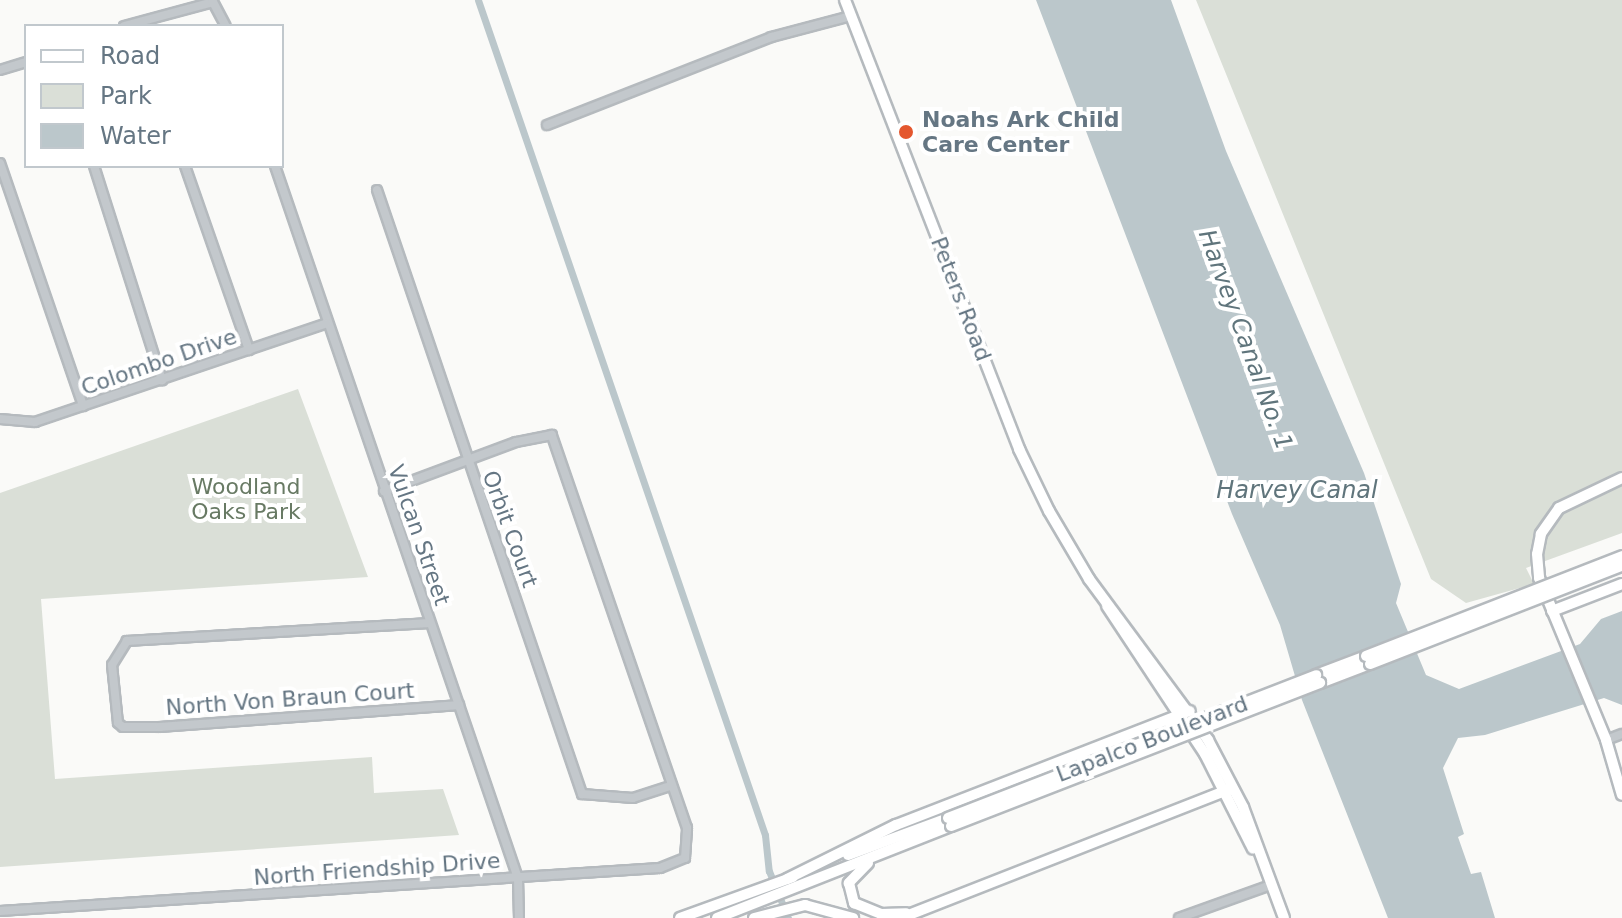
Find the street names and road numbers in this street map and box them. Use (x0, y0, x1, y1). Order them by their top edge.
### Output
street label: Peters Road (925, 233, 997, 365)
street label: Colombo Drive (78, 323, 240, 401)
street label: Vulcan Street (383, 461, 455, 609)
street label: Orbit Court (477, 467, 543, 591)
street label: North Von Braun Court (165, 677, 415, 721)
street label: Lapalco Boulevard (1052, 690, 1252, 788)
street label: North Friendship Drive (253, 847, 501, 891)

